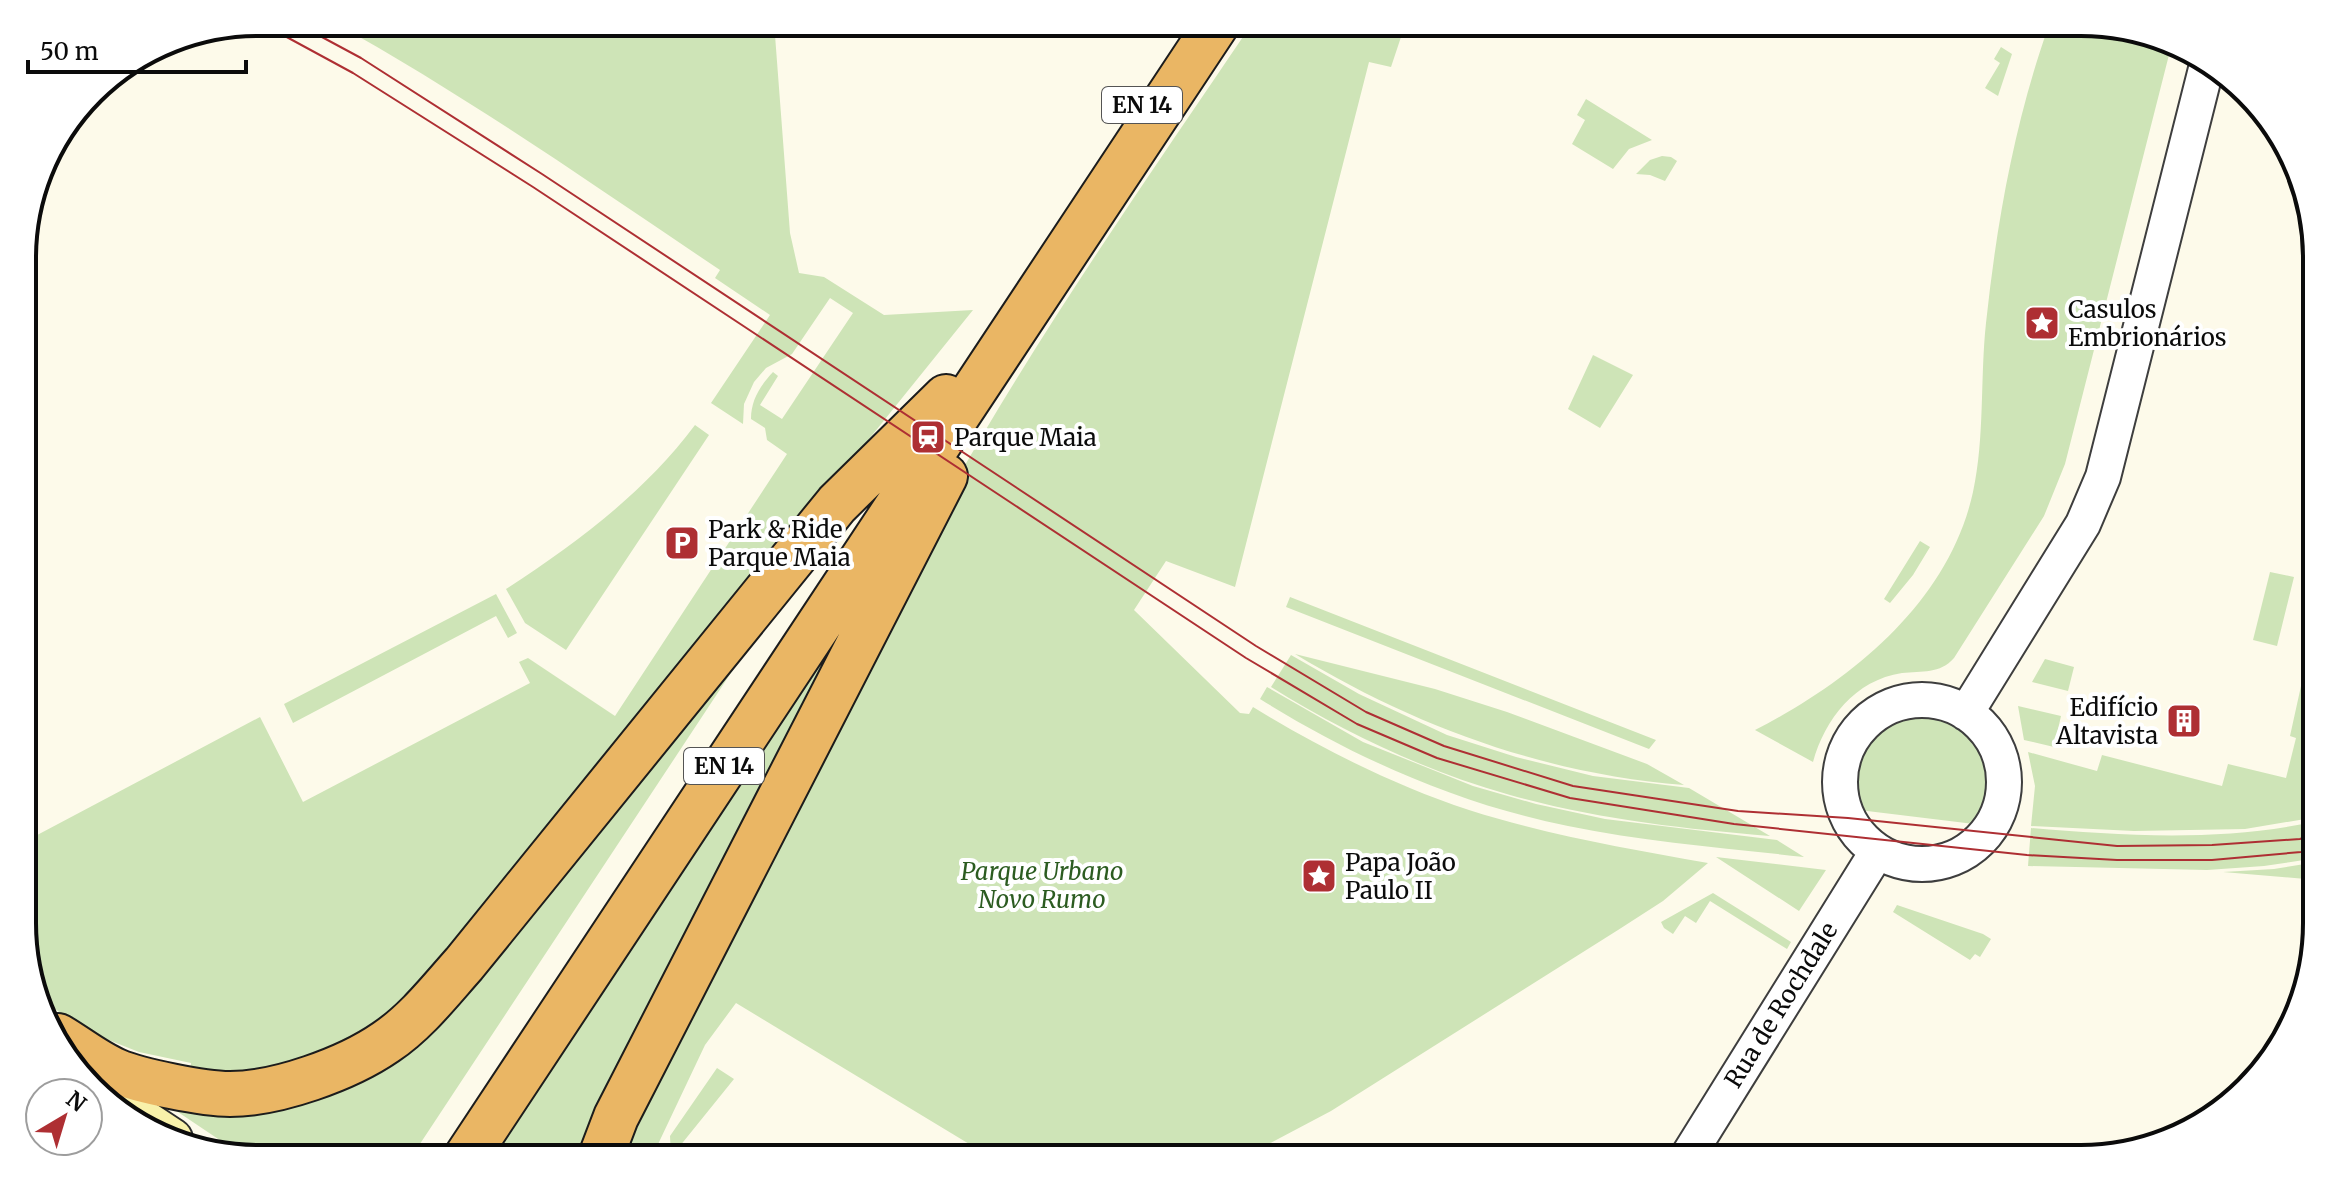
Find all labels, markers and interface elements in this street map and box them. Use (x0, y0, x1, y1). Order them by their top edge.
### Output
scale bar (28, 24, 246, 74)
text: 50 m (40, 36, 99, 67)
road number: EN 14 (1102, 87, 1182, 123)
place label: Casulos Embrionários (2068, 294, 2227, 353)
place icon: Casulos Embrionários (2023, 304, 2061, 342)
station icon: Parque Maia (909, 418, 947, 456)
place label: Parque Maia (954, 422, 1097, 453)
place label: Park & Ride Parque Maia (708, 514, 851, 573)
parking icon: Park & Ride Parque Maia (663, 524, 701, 562)
place label: Edifício Altavista (2055, 692, 2158, 751)
building icon: Edifício Altavista (2165, 702, 2203, 740)
road number: EN 14 (684, 748, 764, 784)
place label: Papa João Paulo II (1345, 847, 1456, 906)
park label: Parque Urbano Novo Rumo (961, 856, 1123, 915)
place icon: Papa João Paulo II (1300, 857, 1338, 895)
street label: Rua de Rochdale (1718, 917, 1844, 1093)
north arrow (24, 1077, 104, 1157)
text: N (61, 1085, 92, 1118)

